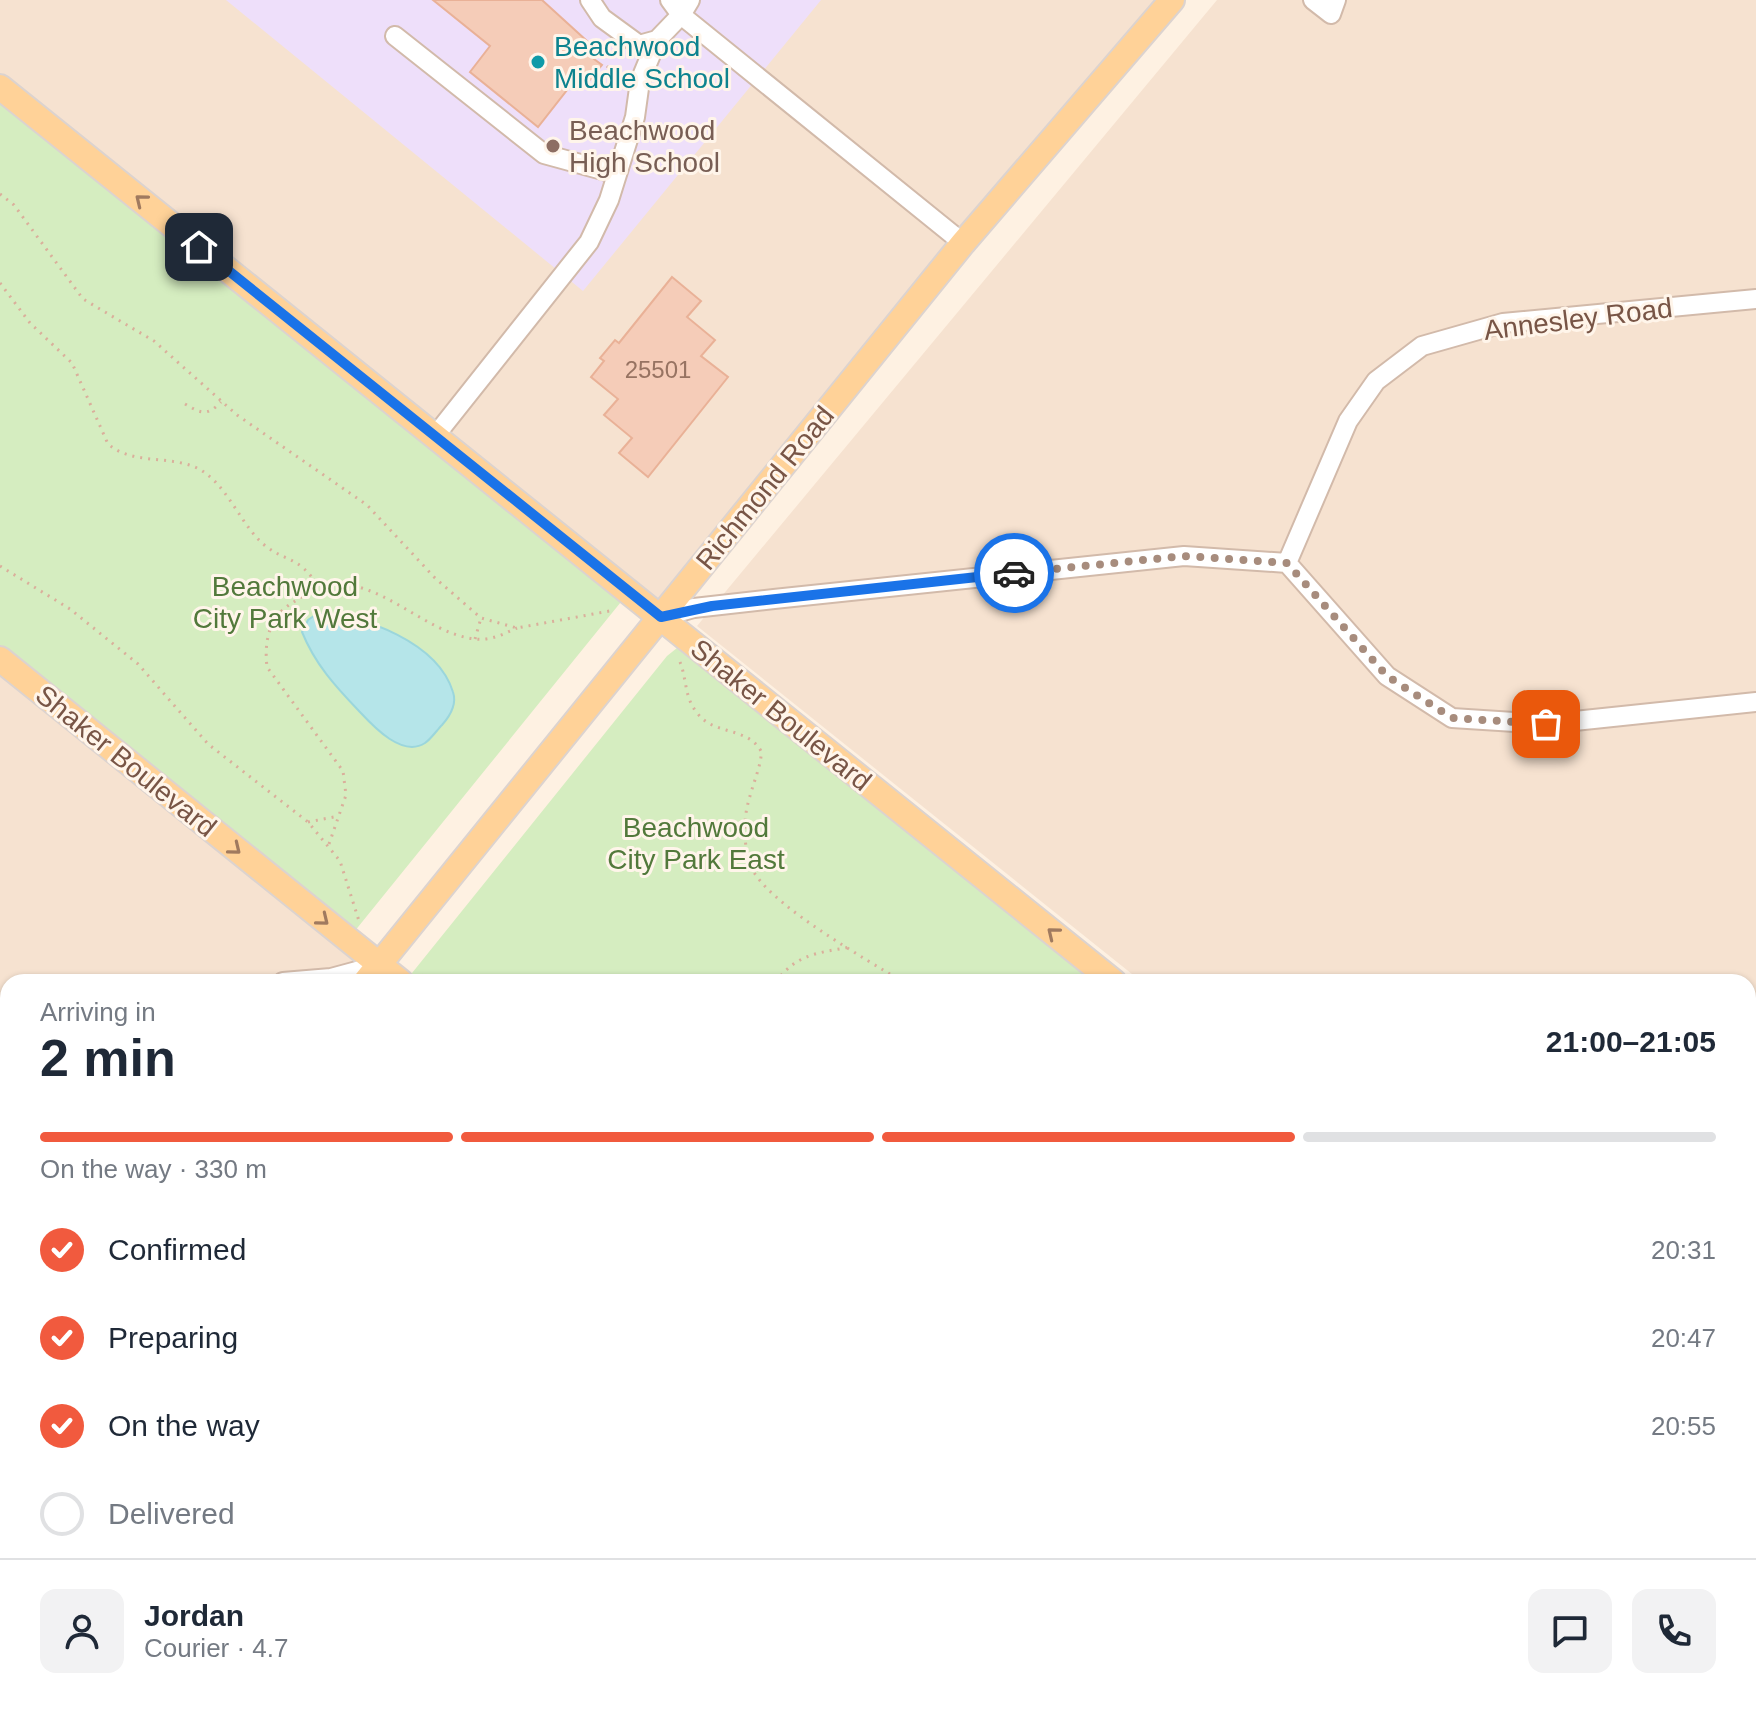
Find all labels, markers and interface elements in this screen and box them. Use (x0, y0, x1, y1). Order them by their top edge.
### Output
place label: Beachwood Middle School (554, 31, 730, 94)
marker: Beachwood Middle School (529, 53, 547, 71)
place label: Beachwood High School (569, 115, 720, 178)
marker: Beachwood High School (544, 137, 562, 155)
one-way arrow (135, 196, 150, 210)
pin (165, 213, 233, 281)
icon: home (177, 225, 221, 269)
street label: Annesley Road (1482, 292, 1674, 346)
house number: 25501 (625, 356, 691, 383)
street label: Richmond Road (690, 400, 840, 576)
courier (974, 533, 1054, 613)
icon: car (992, 551, 1036, 595)
park label: Beachwood City Park West (193, 571, 378, 634)
street label: Shaker Boulevard (685, 633, 877, 797)
street label: Shaker Boulevard (30, 679, 222, 843)
pin (1512, 690, 1580, 758)
icon: bag (1524, 702, 1568, 746)
park label: Beachwood City Park East (607, 812, 785, 875)
one-way arrow (226, 839, 240, 854)
one-way arrow (314, 911, 329, 925)
one-way arrow (1048, 928, 1062, 943)
text: Arriving in (40, 997, 156, 1027)
text: 21:00–21:05 (1546, 1025, 1716, 1058)
text: 2 min (40, 1029, 176, 1087)
text: On the way · 330 m (40, 1154, 267, 1184)
icon: check (40, 1228, 84, 1272)
text: Confirmed (108, 1233, 246, 1266)
text: 20:31 (1651, 1235, 1716, 1265)
icon: check (40, 1316, 84, 1360)
text: Preparing (108, 1321, 238, 1354)
text: 20:47 (1651, 1323, 1716, 1353)
icon: check (40, 1404, 84, 1448)
text: On the way (108, 1409, 260, 1442)
text: 20:55 (1651, 1411, 1716, 1441)
text: Delivered (108, 1497, 235, 1530)
button: person (40, 1589, 124, 1673)
button: chat (1528, 1589, 1612, 1673)
button: phone (1632, 1589, 1716, 1673)
text: Jordan (144, 1599, 244, 1632)
text: Courier · 4.7 (144, 1633, 289, 1663)

